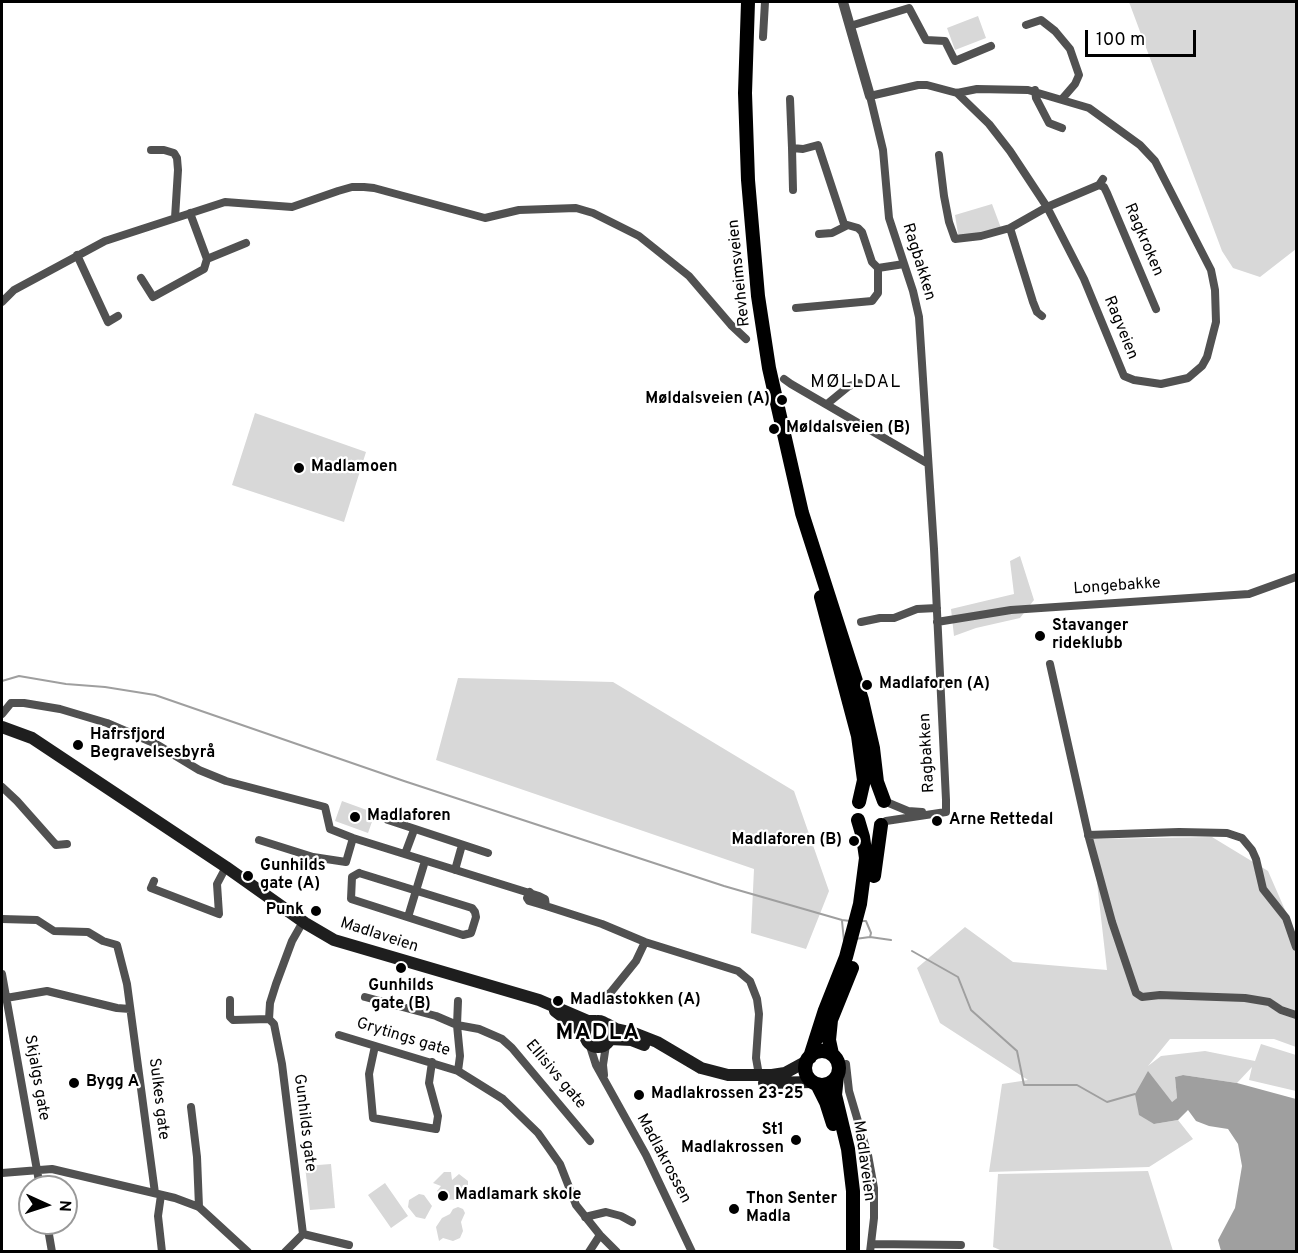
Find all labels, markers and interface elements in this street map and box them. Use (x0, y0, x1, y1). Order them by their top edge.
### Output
scale bar (1088, 18, 1199, 56)
text: 100 m (1096, 29, 1145, 52)
street label: Ragkroken (1119, 201, 1167, 279)
street label: Revheimsveien (725, 218, 755, 328)
street label: Ragbakken (897, 221, 939, 303)
street label: Ragveien (1099, 293, 1141, 363)
district label: MØLLDAL (810, 372, 902, 394)
place label: Møldalsveien (A) (645, 390, 770, 410)
marker: Møldalsveien (A) (775, 393, 789, 407)
place label: Møldalsveien (B) (786, 419, 910, 439)
marker: Møldalsveien (B) (767, 422, 781, 436)
place label: Madlamoen (311, 458, 398, 478)
marker: Madlamoen (292, 461, 306, 475)
street label: Longebakke (1073, 574, 1161, 600)
place label: Stavanger rideklubb (1052, 617, 1128, 655)
marker: Stavanger rideklubb (1033, 629, 1047, 643)
place label: Madlaforen (A) (879, 675, 990, 695)
marker: Madlaforen (A) (860, 678, 874, 692)
street label: Ragbakken (916, 713, 940, 793)
place label: Hafrsfjord Begravelsesbyrå (90, 726, 215, 764)
marker: Hafrsfjord Begravelsesbyrå (71, 738, 85, 752)
place label: Madlaforen (367, 807, 451, 827)
marker: Madlaforen (348, 810, 362, 824)
place label: Arne Rettedal (949, 811, 1053, 831)
marker: Arne Rettedal (930, 814, 944, 828)
place label: Madlaforen (B) (732, 831, 842, 851)
marker: Madlaforen (B) (847, 834, 861, 848)
place label: Gunhilds gate (A) (260, 857, 326, 895)
marker: Gunhilds gate (A) (241, 869, 255, 883)
place label: Punk (266, 901, 304, 921)
marker: Punk (309, 904, 323, 918)
street label: Madlaveien (337, 914, 421, 958)
marker: Gunhilds gate (B) (394, 961, 408, 975)
place label: Gunhilds gate (B) (368, 977, 434, 1015)
place label: Madlastokken (A) (570, 991, 701, 1011)
marker: Madlastokken (A) (551, 994, 565, 1008)
street label: Grytings gate (354, 1015, 452, 1061)
district label: MADLA (556, 1022, 640, 1048)
street label: Skjalgs gate (19, 1034, 53, 1122)
street label: Ellisivs gate (520, 1036, 590, 1114)
street label: Sulkes gate (143, 1057, 173, 1141)
place label: Bygg A (86, 1073, 139, 1093)
street label: Gunhilds gate (288, 1073, 320, 1173)
marker: Bygg A (67, 1076, 81, 1090)
place label: Madlakrossen 23-25 (651, 1085, 803, 1105)
marker: Madlakrossen 23-25 (632, 1088, 646, 1102)
street label: Madlakrossen (631, 1111, 695, 1207)
street label: Madlaveien (848, 1119, 878, 1203)
place label: St1 Madlakrossen (681, 1121, 784, 1159)
marker: St1 Madlakrossen (789, 1133, 803, 1147)
north arrow (18, 1175, 78, 1235)
place label: Madlamark skole (455, 1186, 581, 1206)
marker: Madlamark skole (436, 1189, 450, 1203)
place label: Thon Senter Madla (746, 1190, 837, 1228)
text: N (54, 1200, 74, 1212)
marker: Thon Senter Madla (727, 1202, 741, 1216)

